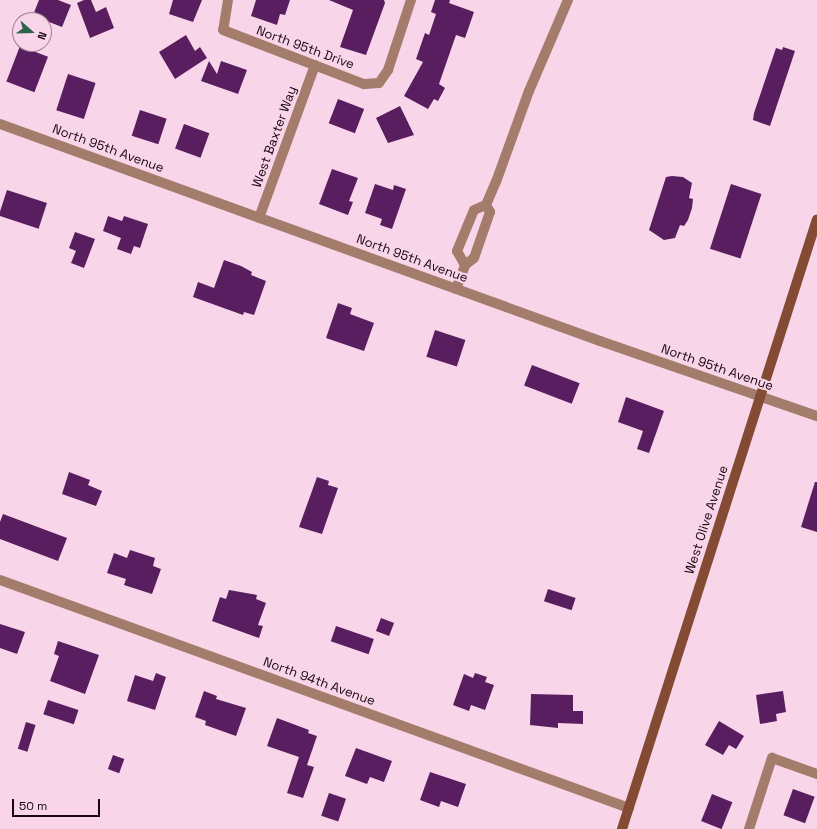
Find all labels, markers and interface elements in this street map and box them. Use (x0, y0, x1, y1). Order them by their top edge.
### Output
north arrow (12, 12, 52, 52)
street label: North 95th Drive (254, 23, 356, 73)
text: N (34, 30, 50, 42)
street label: West Baxter Way (249, 84, 301, 190)
street label: North 95th Avenue (50, 122, 166, 176)
street label: North 95th Avenue (354, 232, 470, 286)
street label: North 95th Avenue (659, 341, 775, 395)
street label: West Olive Avenue (682, 464, 732, 576)
street label: North 94th Avenue (261, 654, 377, 710)
scale bar (14, 791, 102, 817)
text: 50 m (19, 798, 47, 814)

